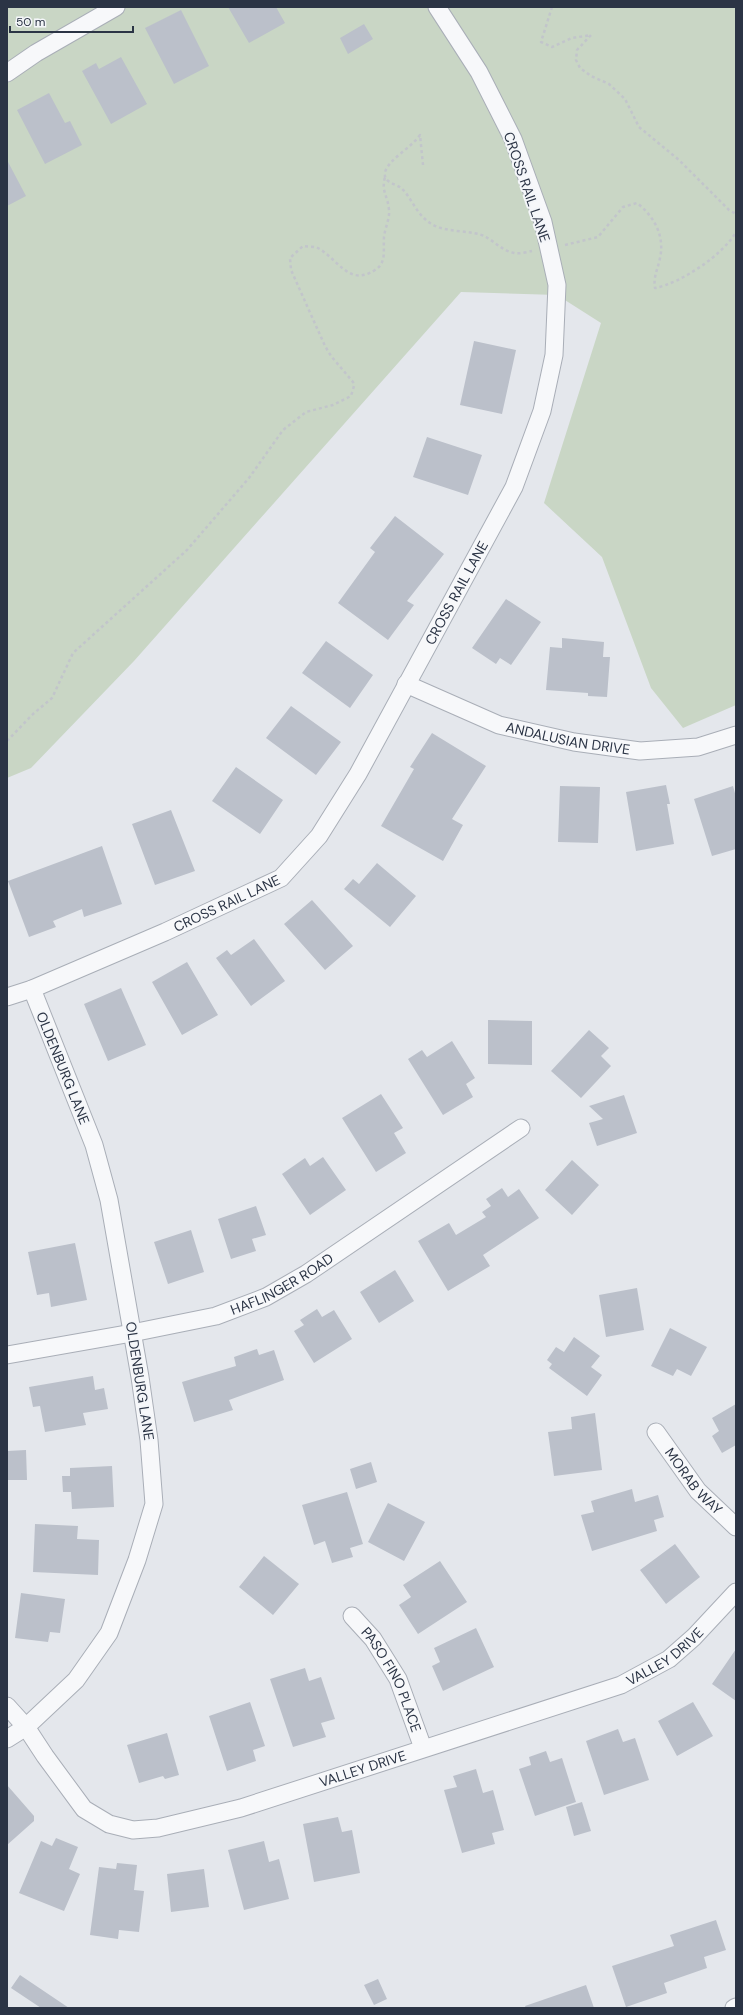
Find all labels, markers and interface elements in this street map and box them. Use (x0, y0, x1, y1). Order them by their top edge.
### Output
scale bar (10, 8, 133, 34)
text: 50 m (16, 14, 45, 30)
street label: CROSS RAIL LANE (500, 130, 554, 245)
street label: CROSS RAIL LANE (421, 538, 492, 648)
street label: ANDALUSIAN DRIVE (504, 718, 631, 759)
street label: CROSS RAIL LANE (171, 871, 283, 936)
street label: OLDENBURG LANE (32, 1009, 94, 1127)
street label: HAFLINGER ROAD (228, 1249, 337, 1319)
street label: OLDENBURG LANE (122, 1320, 158, 1442)
street label: MORAB WAY (661, 1444, 726, 1518)
street label: PASO FINO PLACE (357, 1623, 425, 1735)
street label: VALLEY DRIVE (623, 1624, 707, 1689)
street label: VALLEY DRIVE (317, 1746, 409, 1791)

